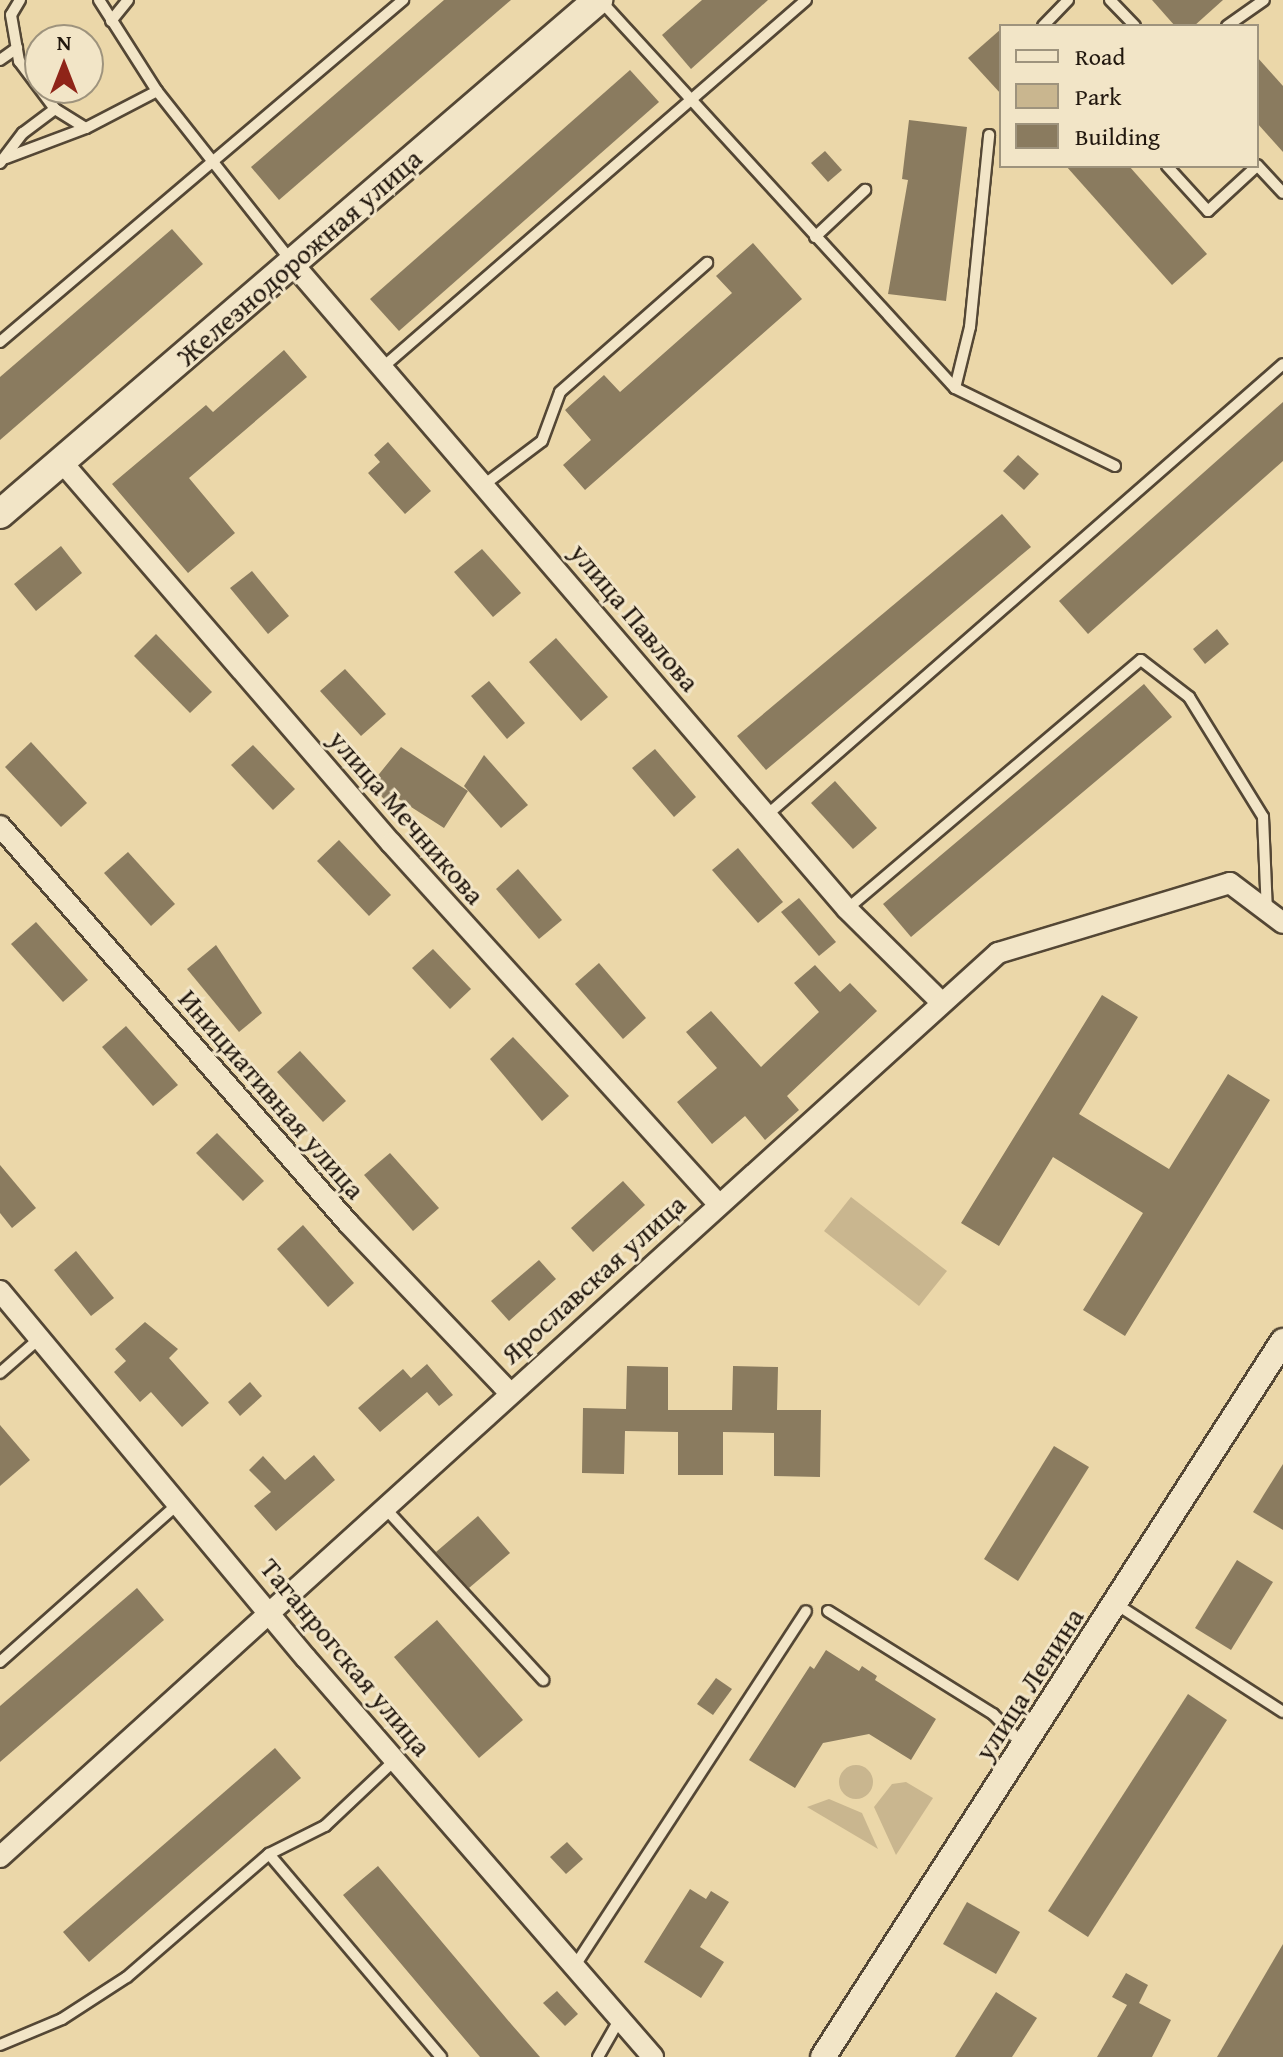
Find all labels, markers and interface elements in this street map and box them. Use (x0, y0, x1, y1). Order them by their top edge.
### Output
north arrow (24, 24, 104, 104)
legend (999, 24, 1259, 168)
text: N (57, 26, 71, 58)
text: Road (1075, 39, 1125, 74)
text: Park (1075, 79, 1121, 114)
text: Building (1075, 119, 1160, 154)
street label: Железнодорожная улица (169, 141, 429, 373)
street label: улица Павлова (563, 536, 707, 698)
street label: улица Мечникова (322, 723, 492, 911)
street label: Инициативная улица (172, 982, 372, 1206)
street label: Ярославская улица (494, 1187, 692, 1371)
street label: Таганрогская улица (253, 1551, 439, 1763)
street label: улица Ленина (967, 1601, 1091, 1767)

